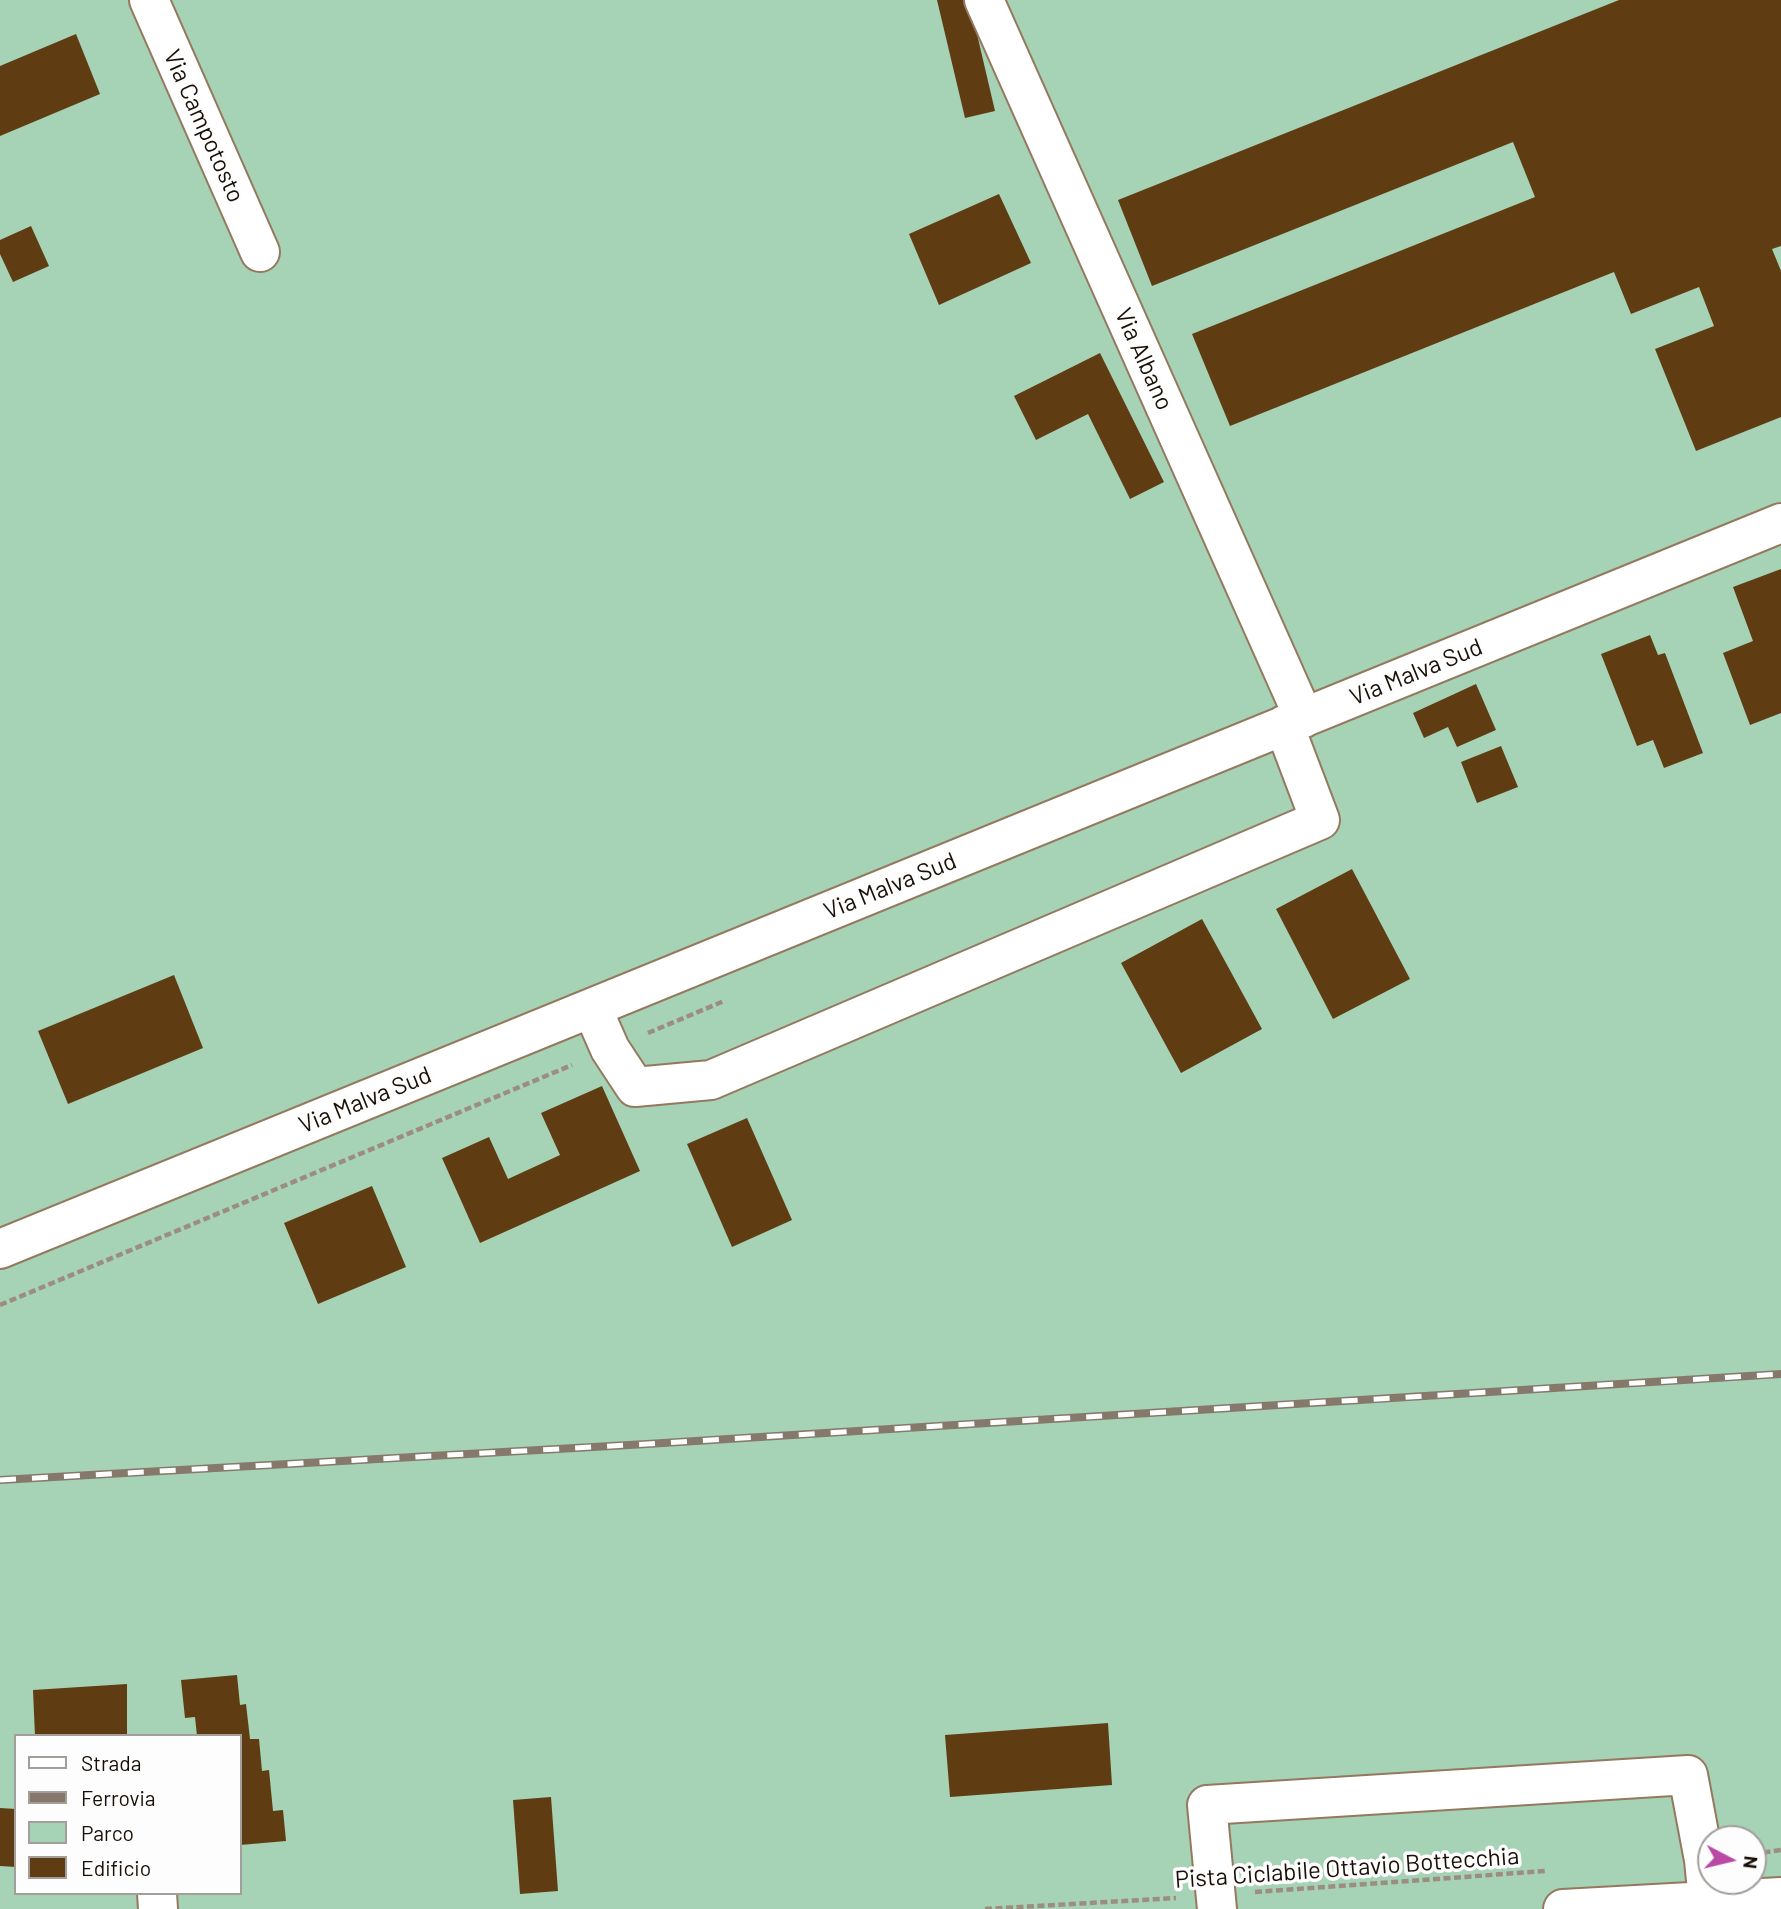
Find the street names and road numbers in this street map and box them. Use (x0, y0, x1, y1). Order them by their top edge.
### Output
street label: Via Campotosto (157, 45, 251, 207)
street label: Via Albano (1109, 304, 1179, 414)
street label: Via Malva Sud (1345, 632, 1487, 712)
street label: Via Malva Sud (819, 846, 961, 926)
street label: Via Malva Sud (294, 1060, 436, 1140)
street label: Pista Ciclabile Ottavio Bottecchia (1174, 1842, 1520, 1894)

